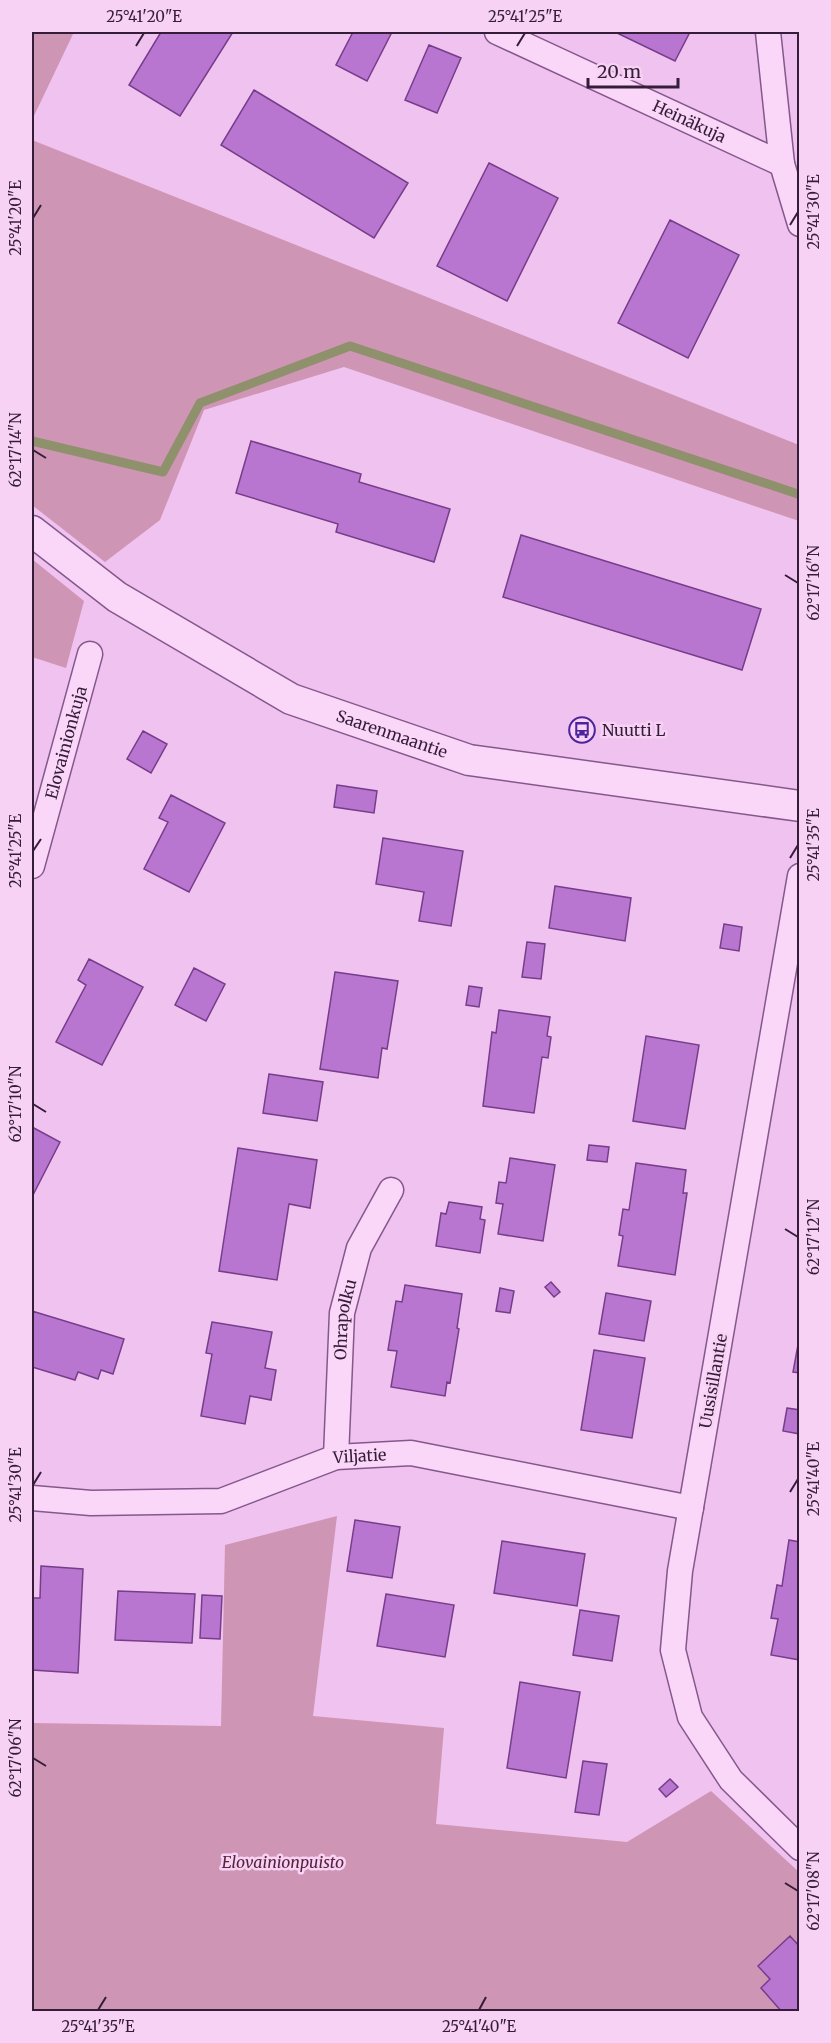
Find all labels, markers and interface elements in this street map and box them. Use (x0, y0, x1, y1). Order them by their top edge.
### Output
text: 25°41'20"E (106, 7, 182, 26)
text: 25°41'25"E (488, 7, 562, 26)
scale bar (588, 51, 678, 89)
text: 20 m (597, 60, 641, 83)
street label: Heinäkuja (650, 96, 730, 147)
text: 25°41'30"E (804, 174, 823, 250)
text: 25°41'20"E (6, 180, 25, 256)
text: 62°17'14"N (6, 412, 25, 487)
text: 62°17'16"N (804, 545, 823, 621)
street label: Elovainionkuja (41, 683, 91, 801)
street label: Saarenmaantie (334, 705, 450, 762)
bus stop icon: Nuutti L (567, 715, 597, 745)
place label: Nuutti L (602, 720, 666, 740)
text: 25°41'35"E (804, 808, 823, 882)
text: 25°41'25"E (6, 814, 25, 888)
text: 62°17'10"N (6, 1065, 25, 1142)
text: 62°17'12"N (804, 1198, 823, 1275)
street label: Ohrapolku (330, 1277, 361, 1361)
street label: Uusisillantie (695, 1332, 731, 1430)
text: 25°41'40"E (804, 1441, 823, 1516)
street label: Viljatie (331, 1444, 387, 1467)
text: 25°41'30"E (6, 1447, 25, 1523)
text: 62°17'06"N (6, 1718, 25, 1797)
text: 62°17'08"N (804, 1851, 823, 1931)
park label: Elovainionpuisto (222, 1852, 344, 1872)
text: 25°41'35"E (61, 2017, 135, 2036)
text: 25°41'40"E (442, 2017, 517, 2036)

